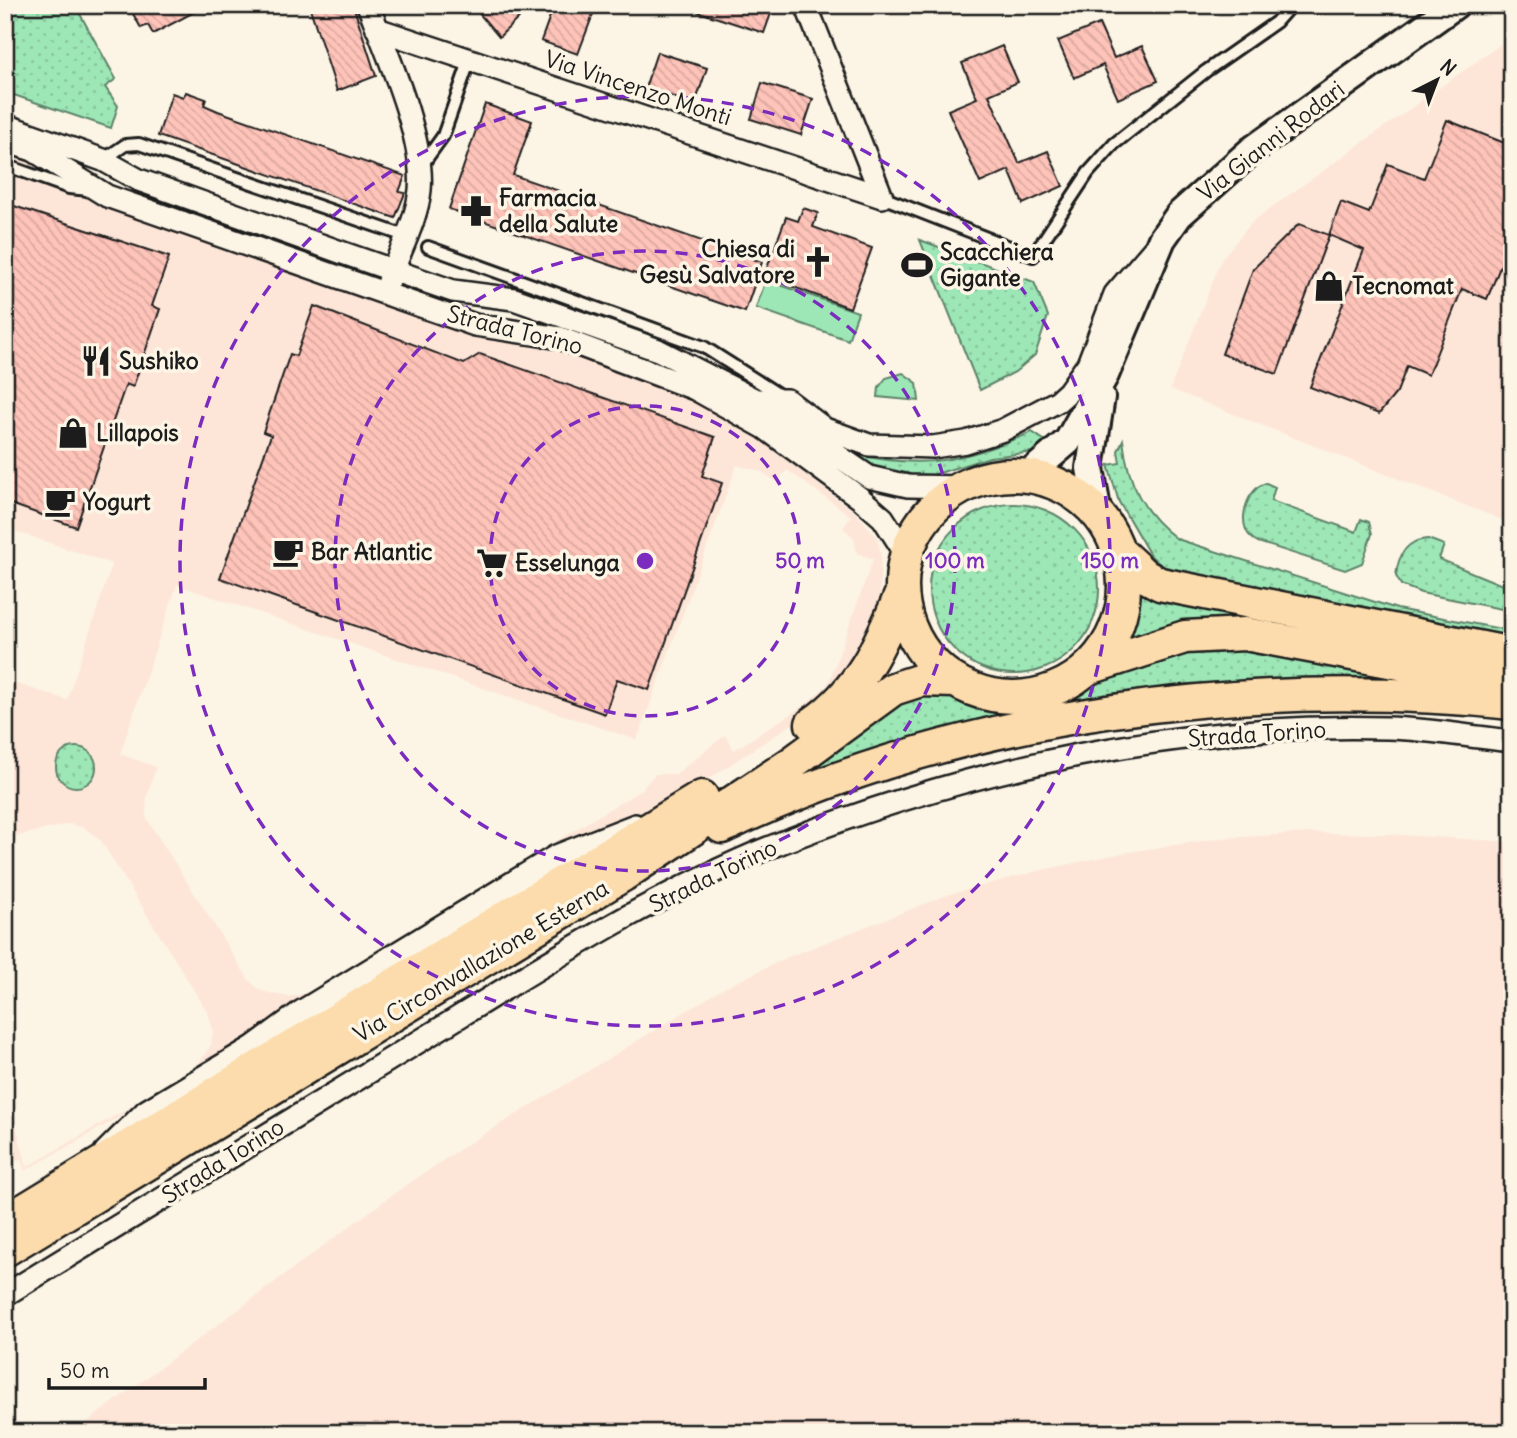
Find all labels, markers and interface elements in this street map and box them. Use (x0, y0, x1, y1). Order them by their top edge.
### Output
street label: Via Vincenzo Monti (541, 44, 735, 131)
north arrow (1402, 46, 1472, 116)
text: N (1435, 54, 1461, 81)
street label: Via Gianni Rodari (1191, 74, 1350, 207)
place label: Farmacia della Salute (499, 183, 618, 238)
pharmacy icon: Farmacia della Salute (459, 194, 493, 228)
place label: Chiesa di Gesù Salvatore (640, 234, 795, 289)
place label: Scacchiera Gigante (940, 237, 1054, 292)
church icon: Chiesa di Gesù Salvatore (801, 245, 835, 279)
sports icon: Scacchiera Gigante (900, 248, 934, 282)
shop icon: Tecnomat (1312, 269, 1346, 303)
place label: Tecnomat (1352, 271, 1454, 300)
street label: Strada Torino (444, 299, 586, 360)
restaurant icon: Sushiko (79, 344, 113, 378)
place label: Sushiko (119, 346, 199, 375)
shop icon: Lillapois (56, 416, 90, 450)
place label: Lillapois (96, 418, 179, 447)
cafe icon: Yogurt (43, 485, 77, 519)
place label: Yogurt (82, 487, 151, 516)
cafe icon: Bar Atlantic (271, 535, 305, 569)
place label: Bar Atlantic (311, 537, 433, 566)
supermarket icon: Esselunga (475, 546, 509, 580)
text: 50 m (775, 547, 825, 574)
text: 100 m (925, 547, 985, 574)
text: 150 m (1081, 547, 1139, 574)
place label: Esselunga (515, 548, 620, 577)
centre of rings (633, 549, 657, 573)
street label: Strada Torino (1187, 714, 1327, 753)
street label: Strada Torino (644, 832, 781, 919)
street label: Via Circonvallazione Esterna (348, 873, 614, 1048)
street label: Strada Torino (156, 1112, 289, 1210)
scale bar (49, 1347, 205, 1391)
text: 50 m (60, 1357, 109, 1384)

